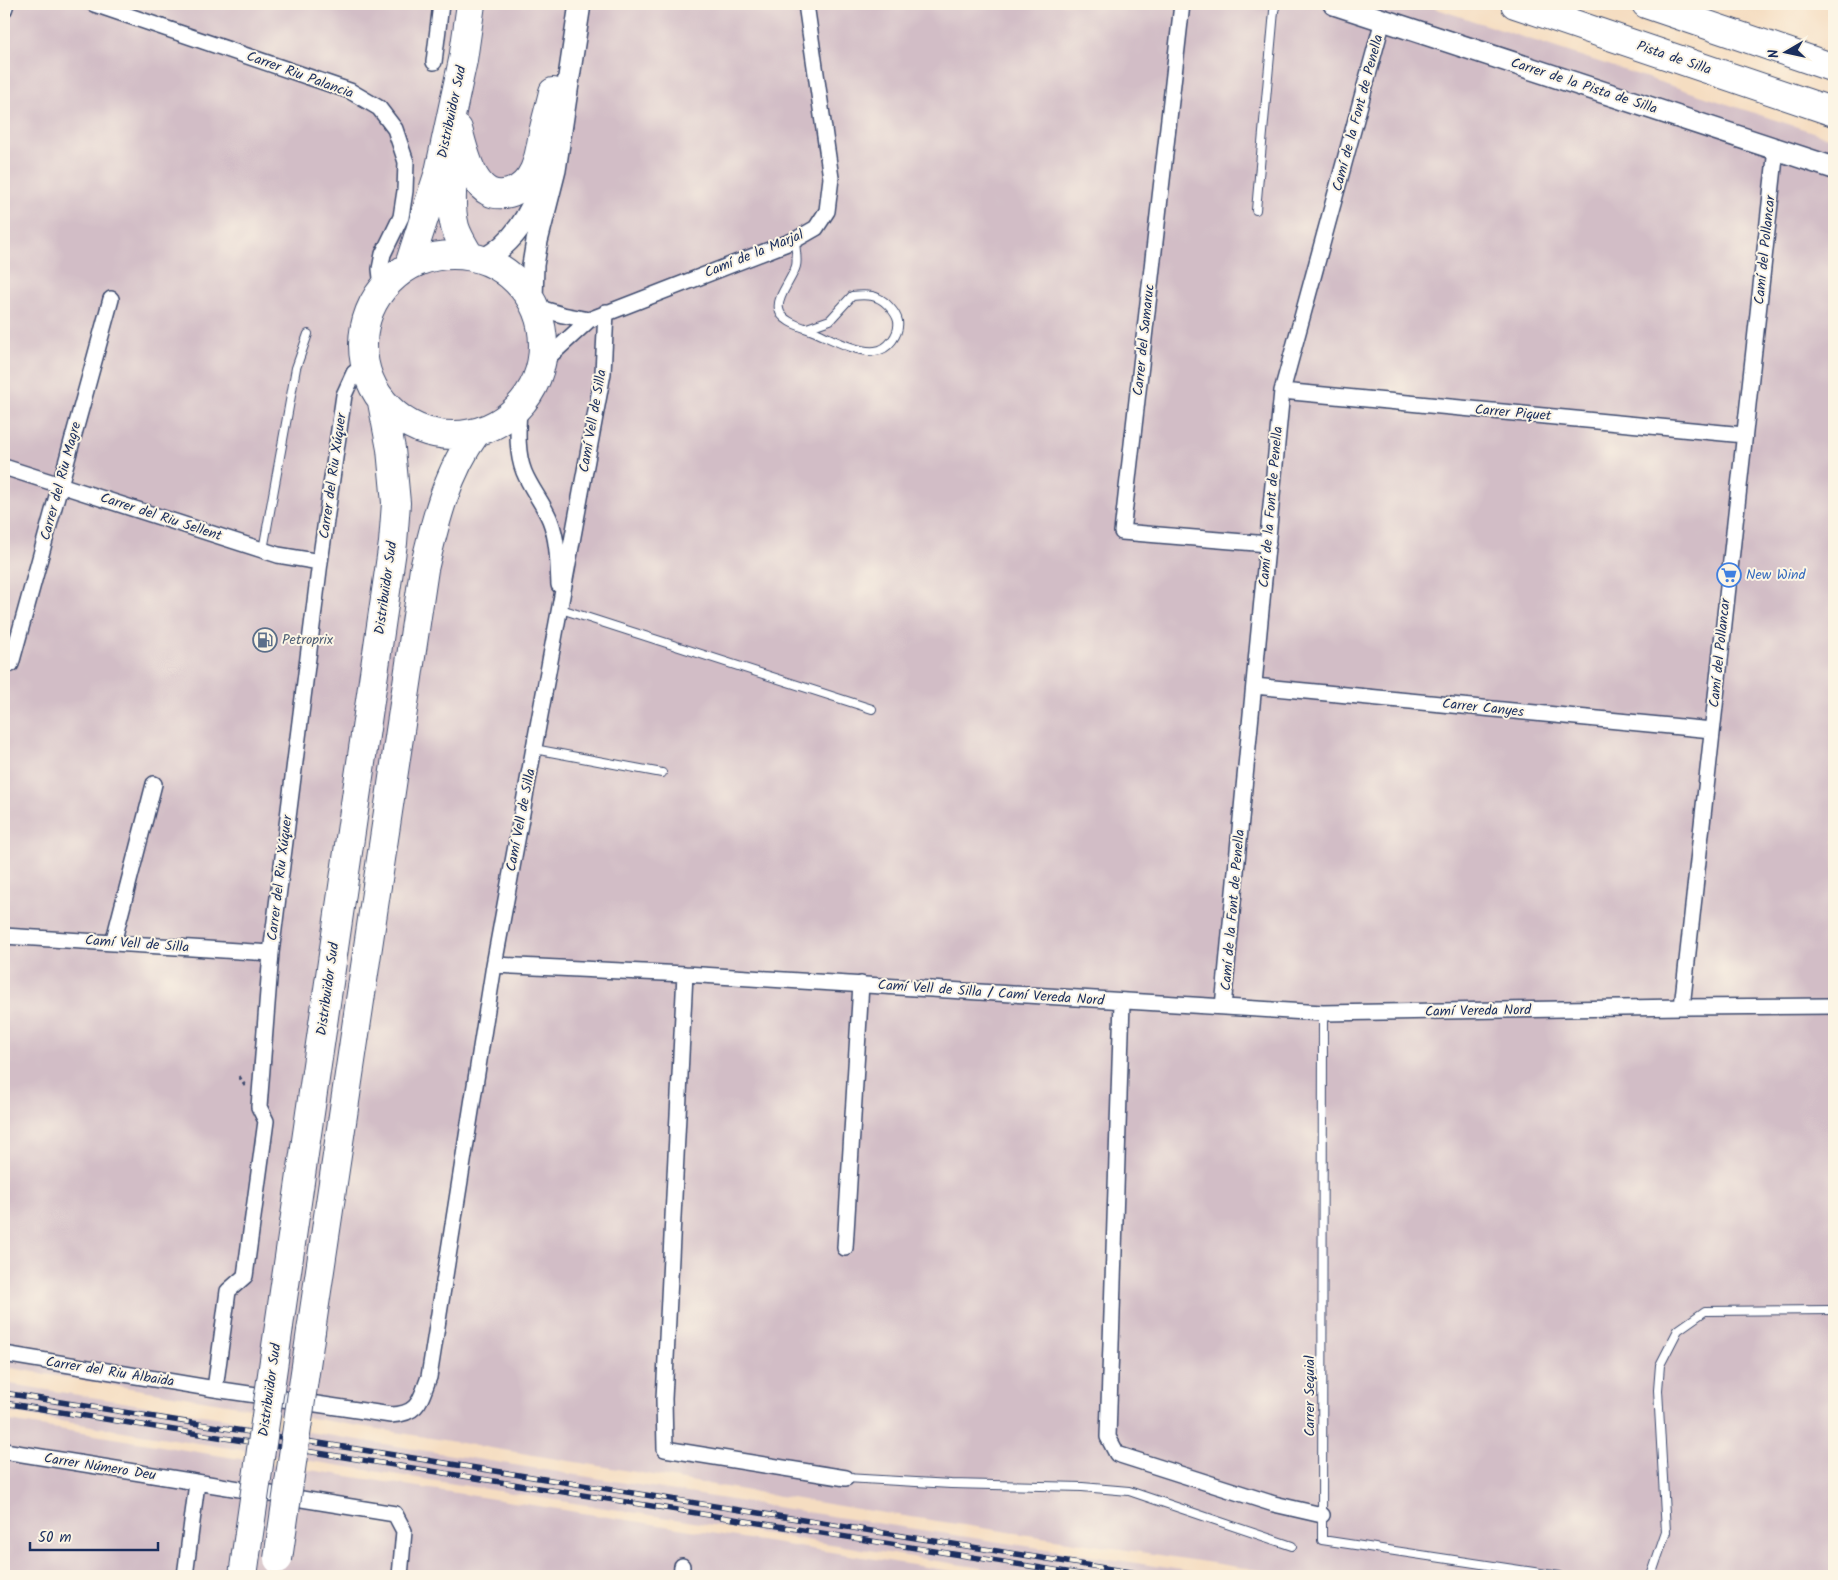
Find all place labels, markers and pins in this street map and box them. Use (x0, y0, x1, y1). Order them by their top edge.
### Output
supermarket icon: New Wind (1716, 562, 1742, 588)
place label: New Wind (1746, 564, 1807, 586)
fuel station icon: Petroprix (252, 627, 278, 653)
place label: Petroprix (282, 629, 334, 651)

